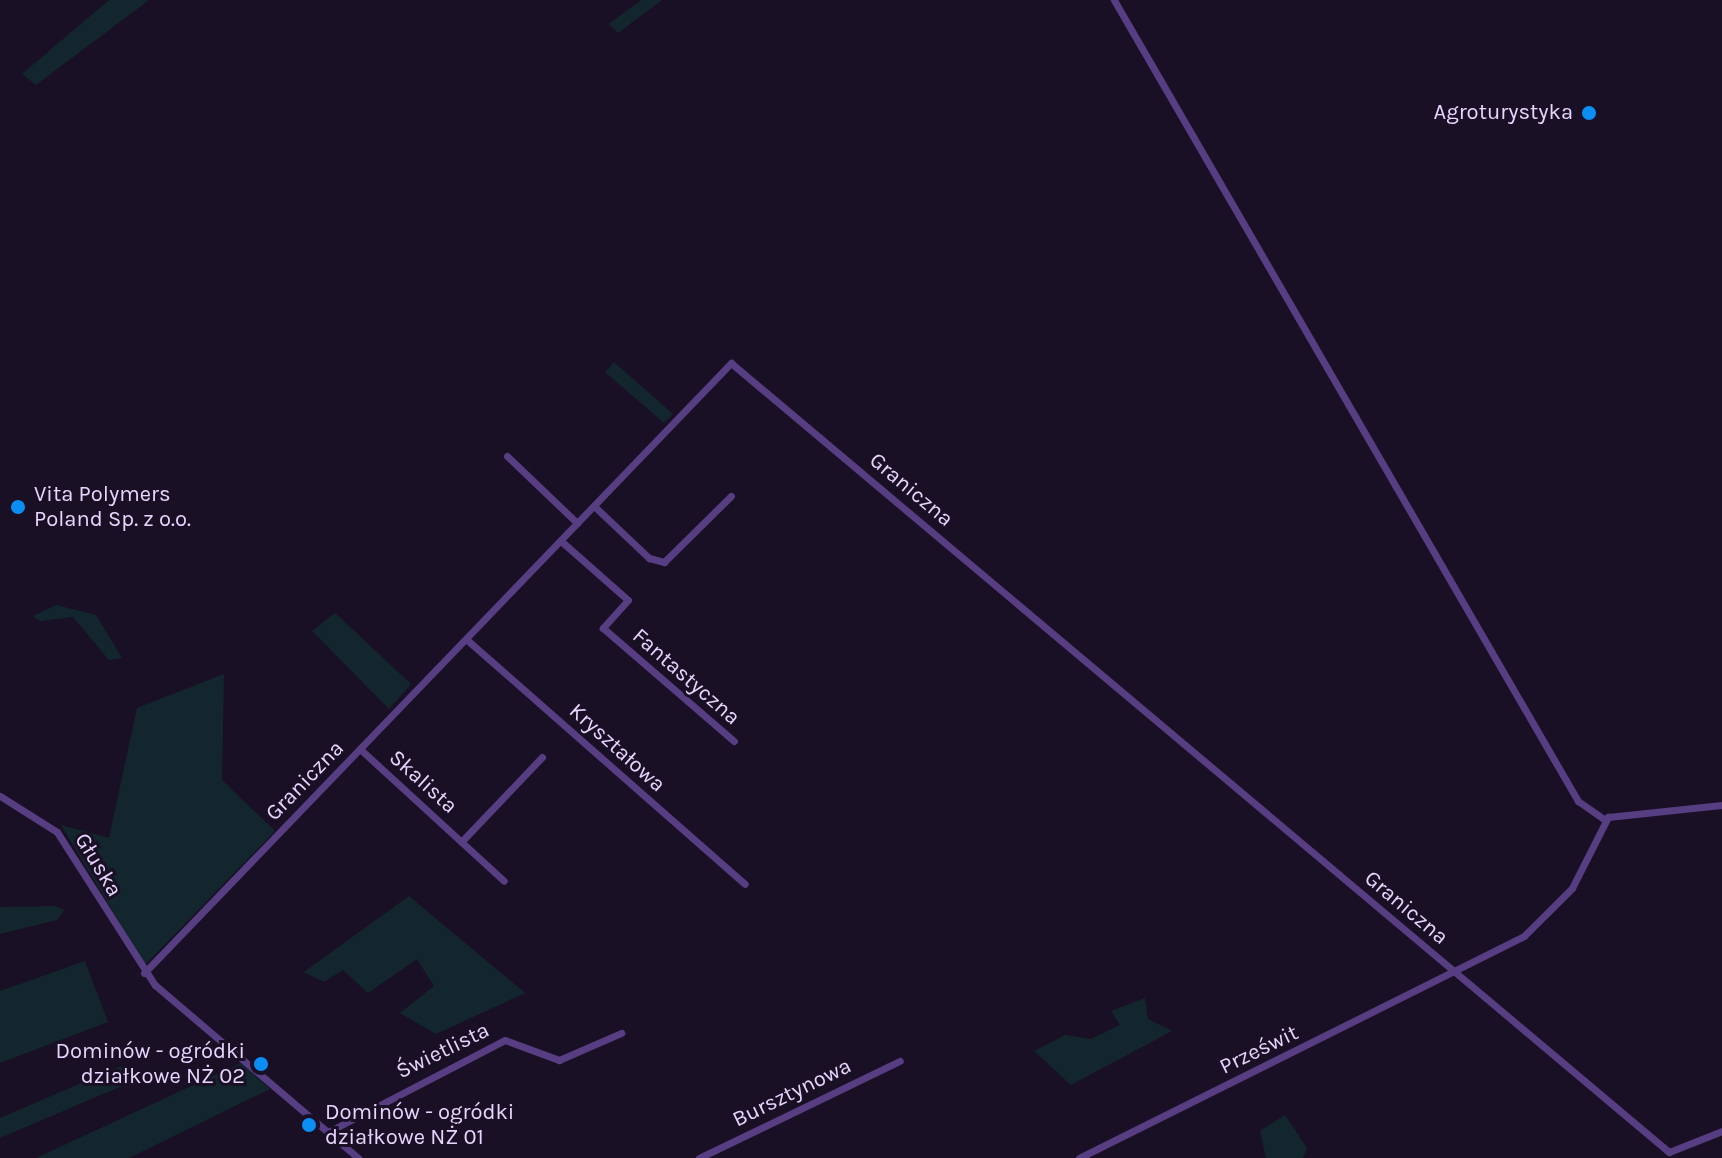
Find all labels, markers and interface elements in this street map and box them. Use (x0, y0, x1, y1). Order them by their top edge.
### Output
place label: Agroturystyka (1434, 100, 1573, 126)
marker: Agroturystyka (1580, 104, 1598, 122)
street label: Graniczna (864, 447, 958, 533)
place label: Vita Polymers Poland Sp. z o.o. (34, 481, 191, 532)
marker: Vita Polymers Poland Sp. z o.o. (9, 498, 27, 516)
street label: Fantastyczna (627, 623, 745, 731)
street label: Kryształowa (564, 698, 670, 798)
street label: Graniczna (260, 735, 350, 827)
street label: Skalista (384, 745, 462, 819)
street label: Głuska (69, 828, 127, 902)
street label: Graniczna (1359, 865, 1453, 951)
street label: Świetlista (392, 1017, 494, 1085)
street label: Prześwit (1215, 1020, 1303, 1080)
place label: Dominów - ogródki działkowe NŻ 02 (56, 1038, 245, 1090)
street label: Bursztynowa (728, 1053, 856, 1133)
marker: Dominów - ogródki działkowe NŻ 02 (252, 1055, 270, 1073)
place label: Dominów - ogródki działkowe NŻ 01 (325, 1099, 514, 1150)
marker: Dominów - ogródki działkowe NŻ 01 (300, 1116, 318, 1134)

